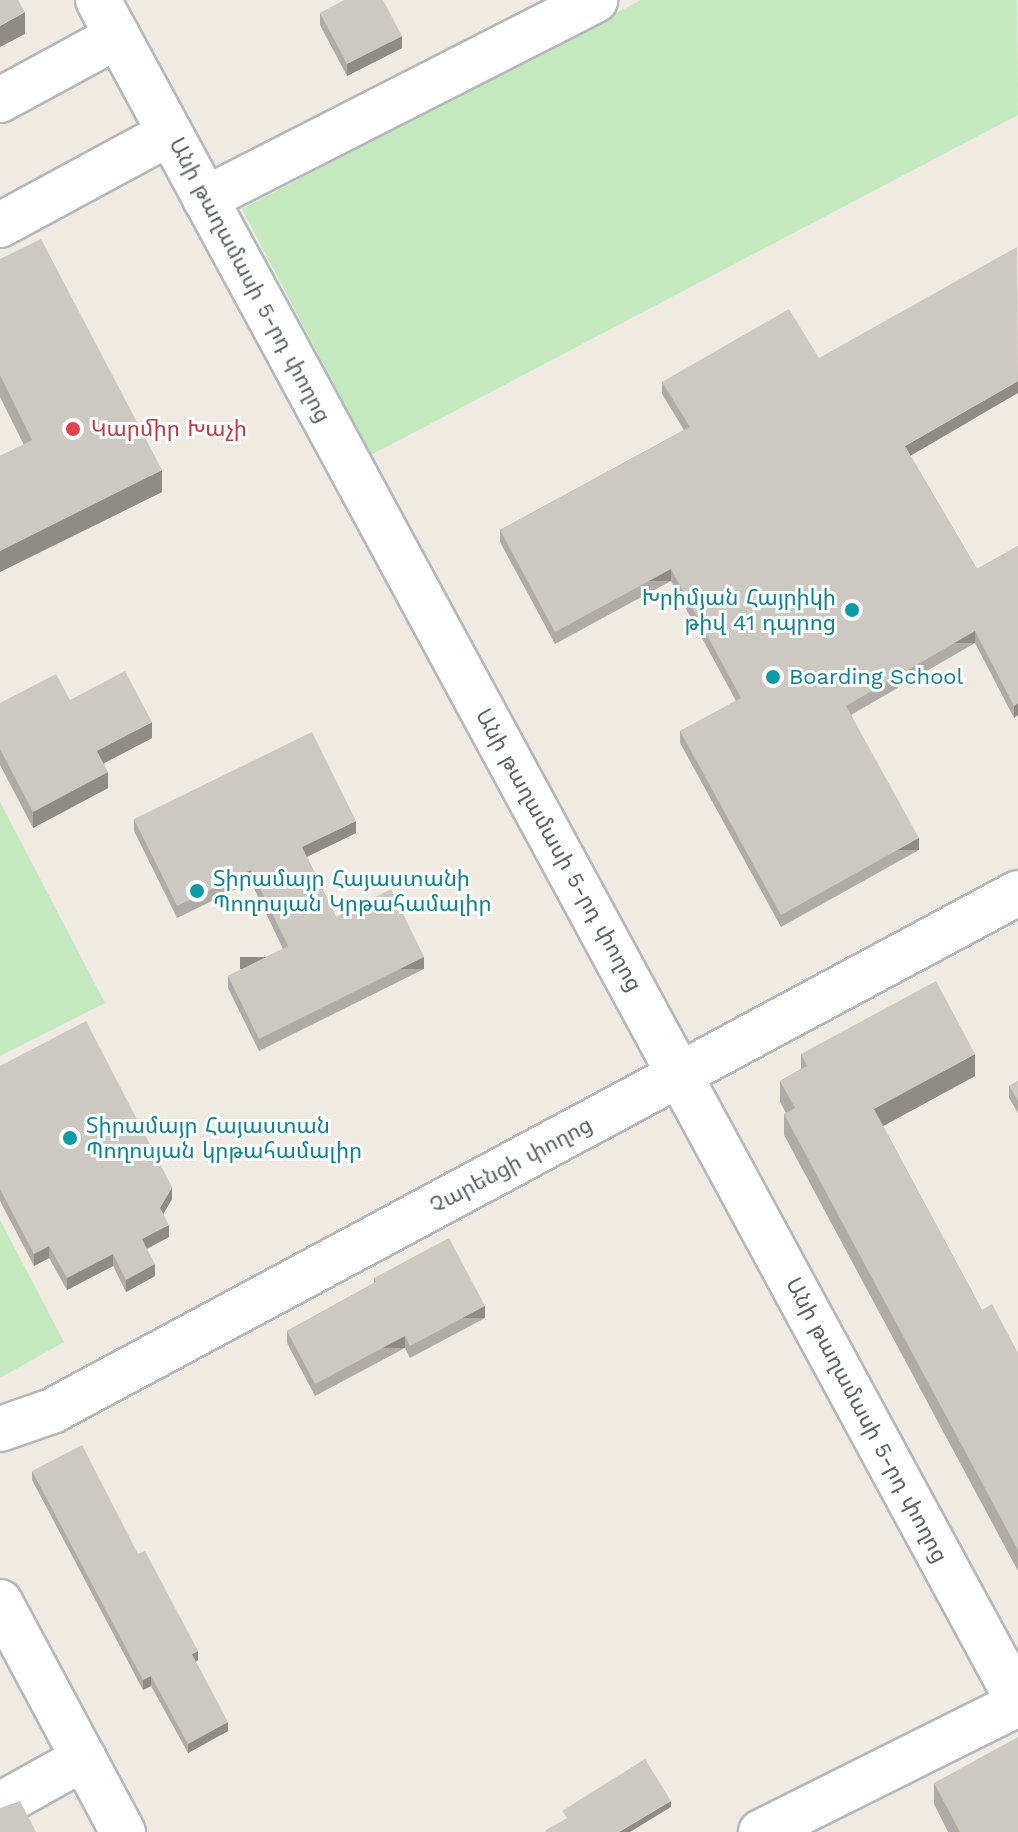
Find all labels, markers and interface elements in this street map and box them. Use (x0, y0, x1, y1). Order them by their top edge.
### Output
street label: Անի թաղամասի 5-րդ փողոց (163, 133, 337, 427)
place label: Կարմիր Խաչի (91, 416, 247, 442)
marker: Կարմիր Խաչի (62, 418, 84, 440)
place label: Խրիմյան Հայրիկի թիվ 41 դպրոց (642, 584, 836, 636)
marker: Խրիմյան Հայրիկի թիվ 41 դպրոց (843, 601, 861, 619)
place label: Boarding School (789, 664, 963, 690)
marker: Boarding School (764, 668, 782, 686)
street label: Անի թաղամասի 5-րդ փողոց (470, 704, 648, 996)
place label: Տիրամայր Հայաստանի Պողոսյան Կրթահամալիր (213, 865, 492, 916)
marker: Տիրամայր Հայաստանի Պողոսյան Կրթահամալիր (188, 882, 206, 900)
street label: Չարենցի փողոց (425, 1111, 597, 1219)
place label: Տիրամայր Հայաստան Պողոսյան կրթահամալիր (86, 1112, 362, 1164)
marker: Տիրամայր Հայաստան Պողոսյան կրթահամալիր (61, 1129, 79, 1147)
street label: Անի թաղամասի 5-րդ փողոց (780, 1273, 954, 1567)

